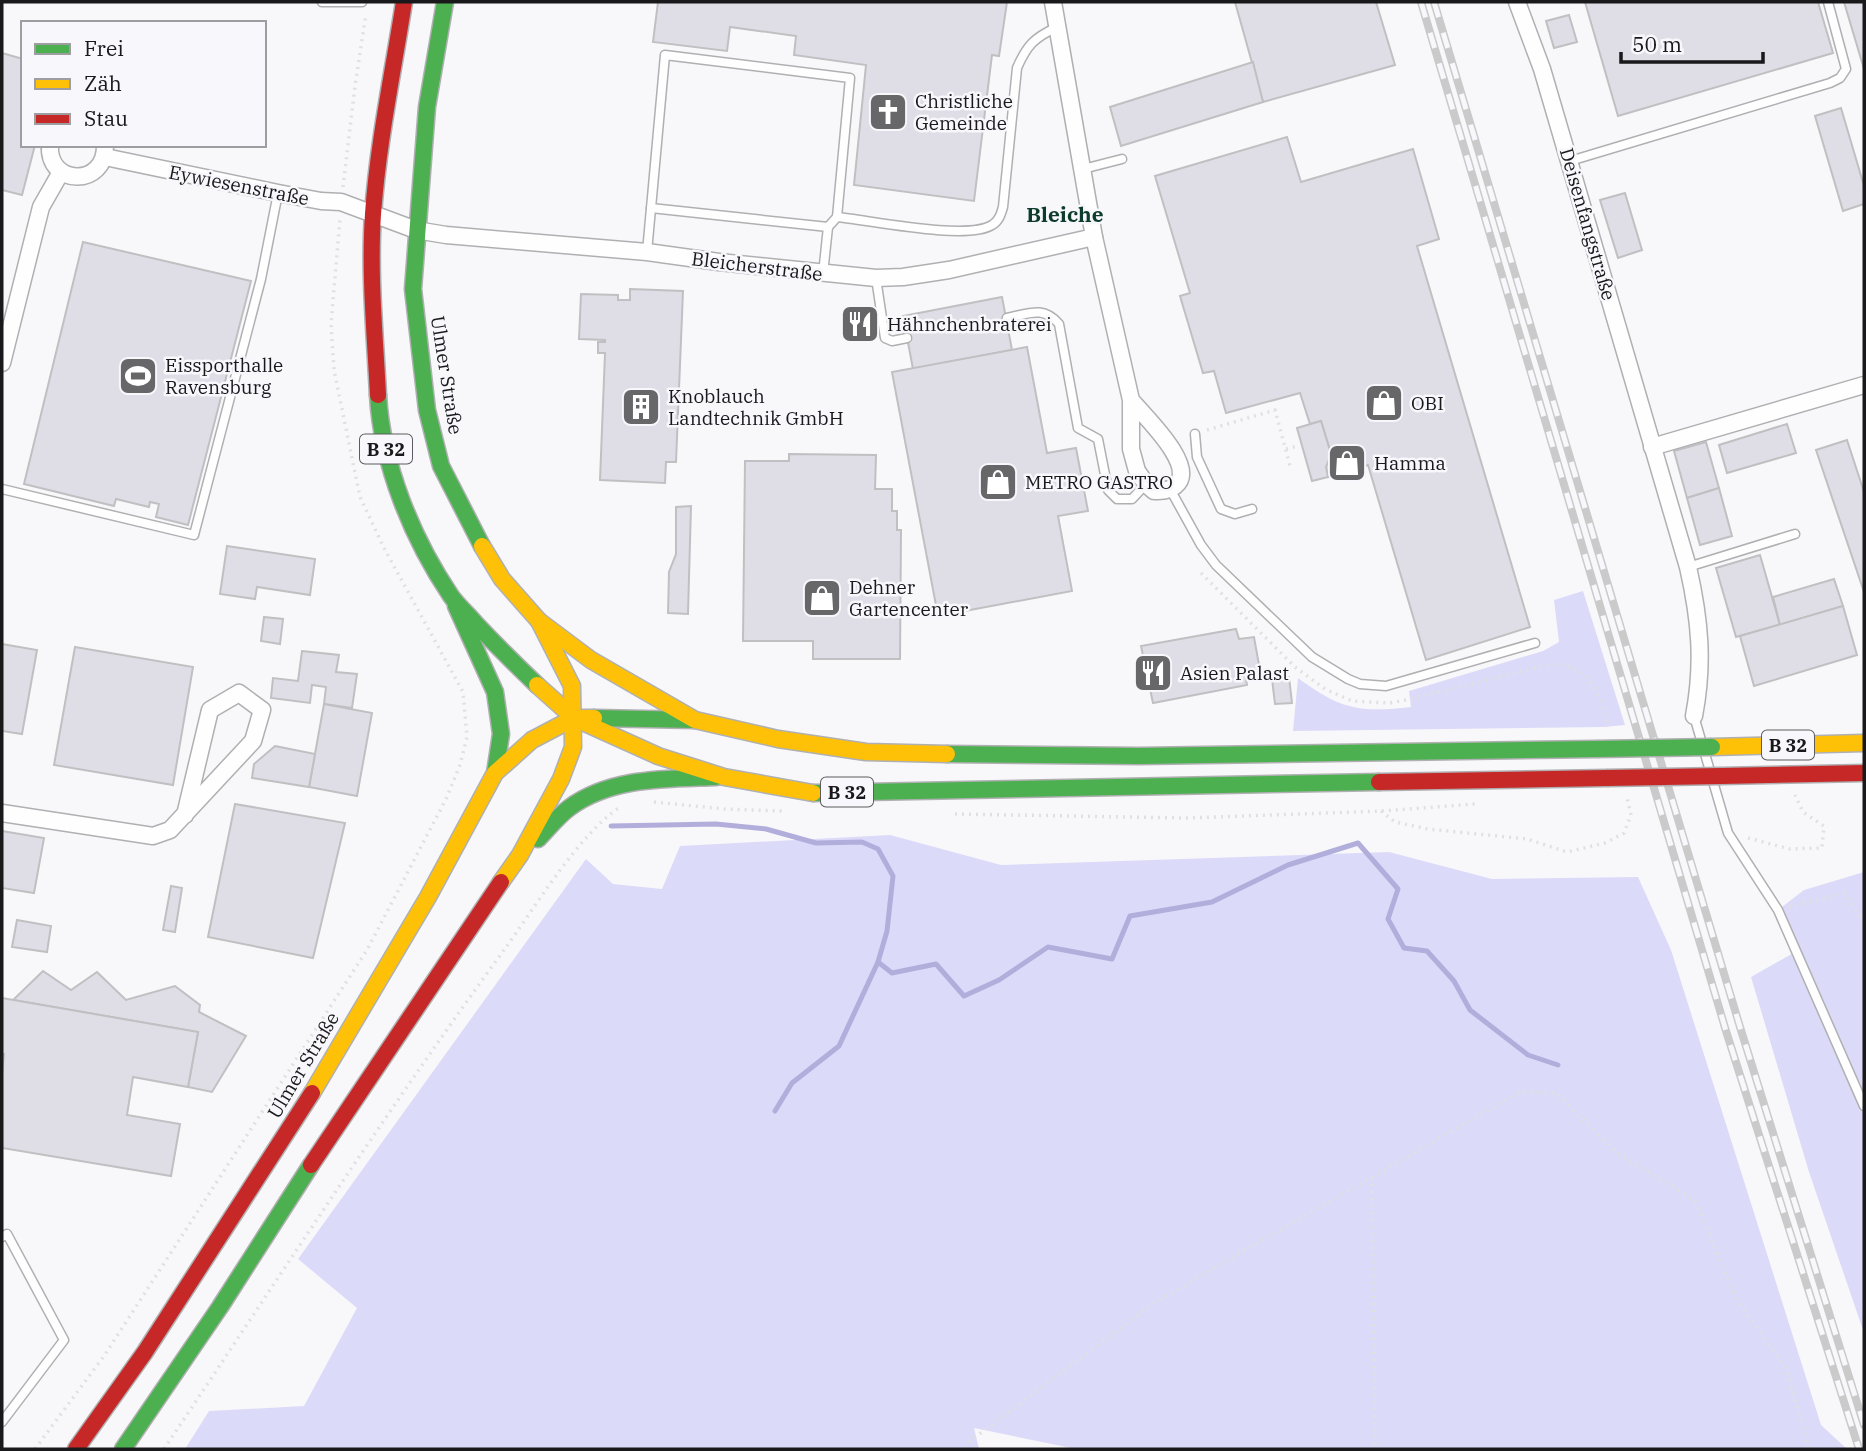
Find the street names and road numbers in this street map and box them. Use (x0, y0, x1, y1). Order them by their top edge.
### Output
street label: Deisenfangstraße (1555, 145, 1621, 303)
street label: Eywiesenstraße (167, 160, 311, 210)
street label: Bleicherstraße (690, 246, 824, 286)
street label: Ulmer Straße (426, 314, 468, 436)
road number: B 32 (360, 434, 412, 463)
road number: B 32 (1762, 730, 1814, 760)
road number: B 32 (821, 778, 873, 806)
street label: Ulmer Straße (262, 1007, 344, 1123)

